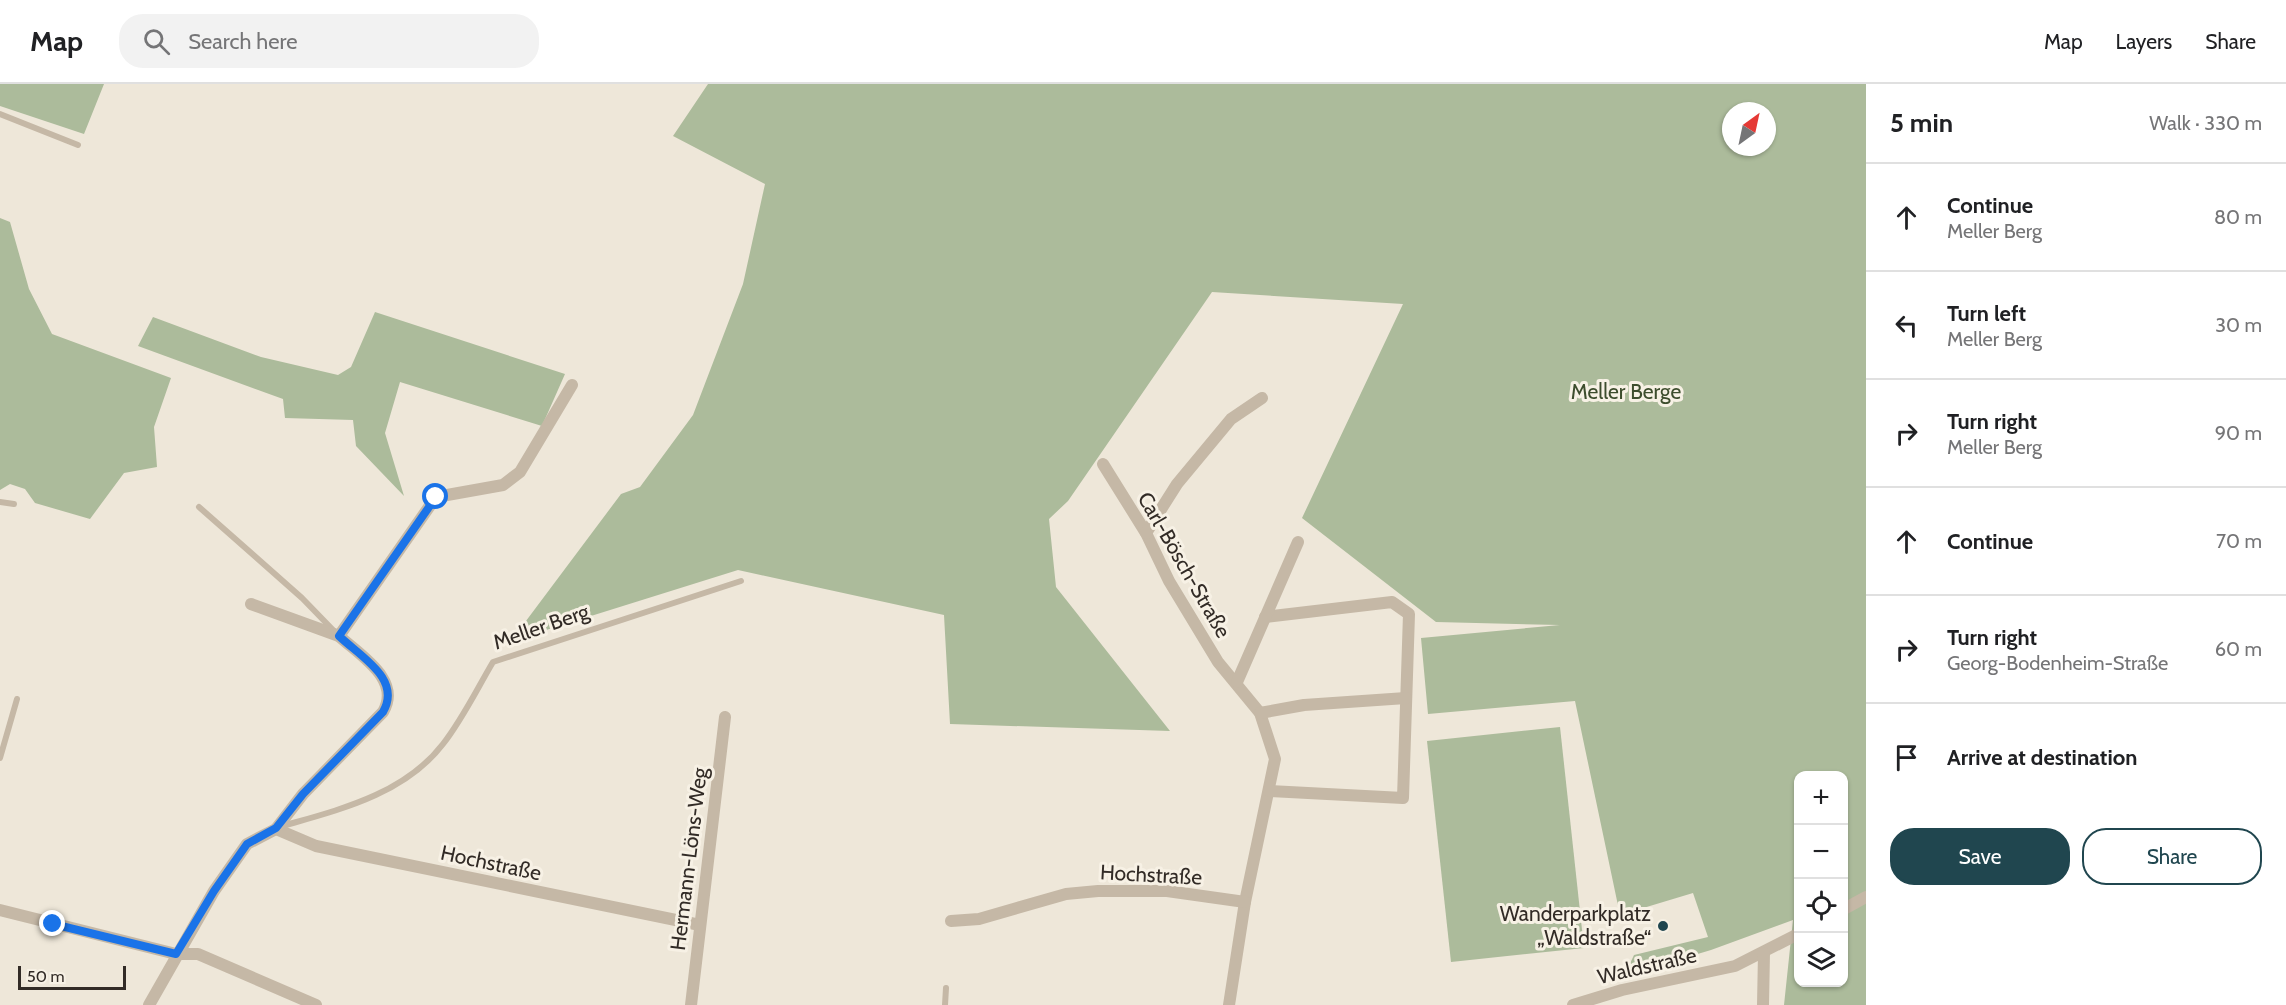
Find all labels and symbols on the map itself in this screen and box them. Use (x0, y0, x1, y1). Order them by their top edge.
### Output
north arrow (1722, 102, 1776, 156)
park label: Meller Berge (1571, 379, 1681, 404)
route start (422, 483, 448, 509)
street label: Carl-Bösch-Straße (1133, 487, 1236, 642)
street label: Meller Berg (490, 598, 593, 655)
street label: Hermann-Löns-Weg (665, 766, 712, 952)
street label: Hochstraße (439, 840, 544, 885)
street label: Hochstraße (1099, 859, 1203, 890)
place label: Wanderparkplatz „Waldstraße“ (1500, 901, 1651, 950)
route end (39, 910, 65, 936)
marker: Wanderparkplatz „Waldstraße“ (1656, 919, 1670, 933)
street label: Waldstraße (1595, 942, 1699, 989)
scale bar (18, 963, 126, 990)

